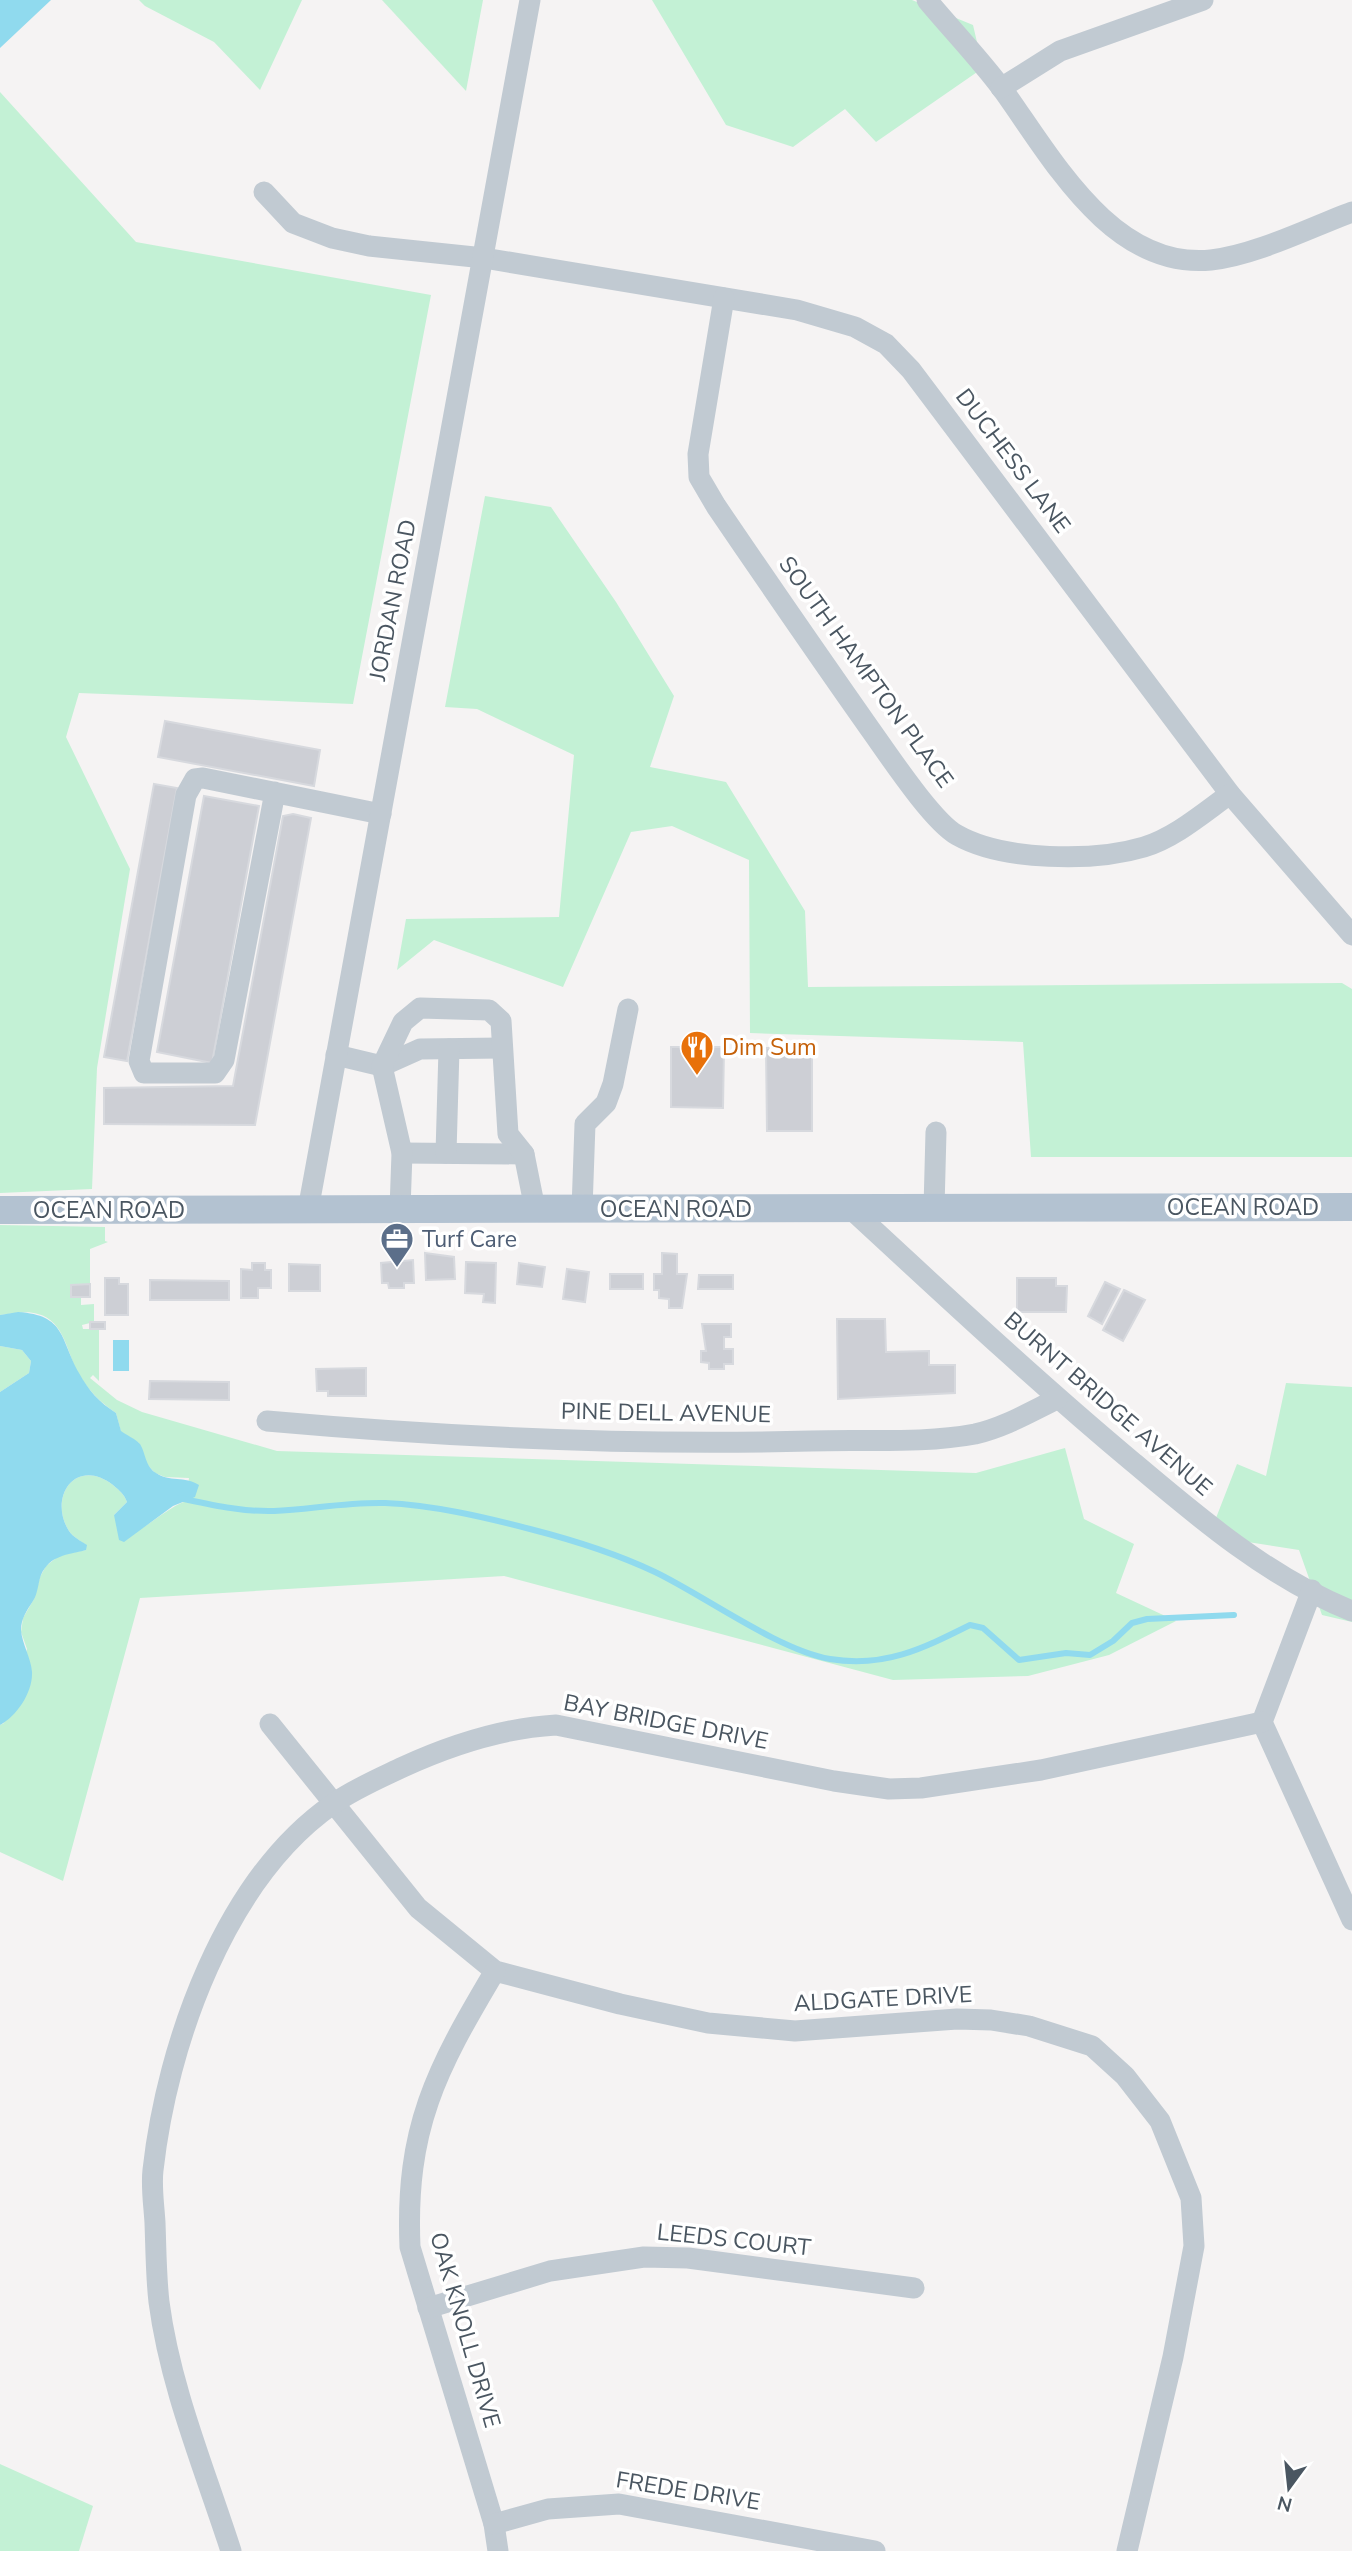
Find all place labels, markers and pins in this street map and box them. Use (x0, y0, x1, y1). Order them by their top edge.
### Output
restaurant icon: Dim Sum (678, 1028, 716, 1077)
place label: Dim Sum (722, 1032, 817, 1063)
office icon: Turf Care (378, 1220, 416, 1269)
place label: Turf Care (422, 1224, 517, 1255)

